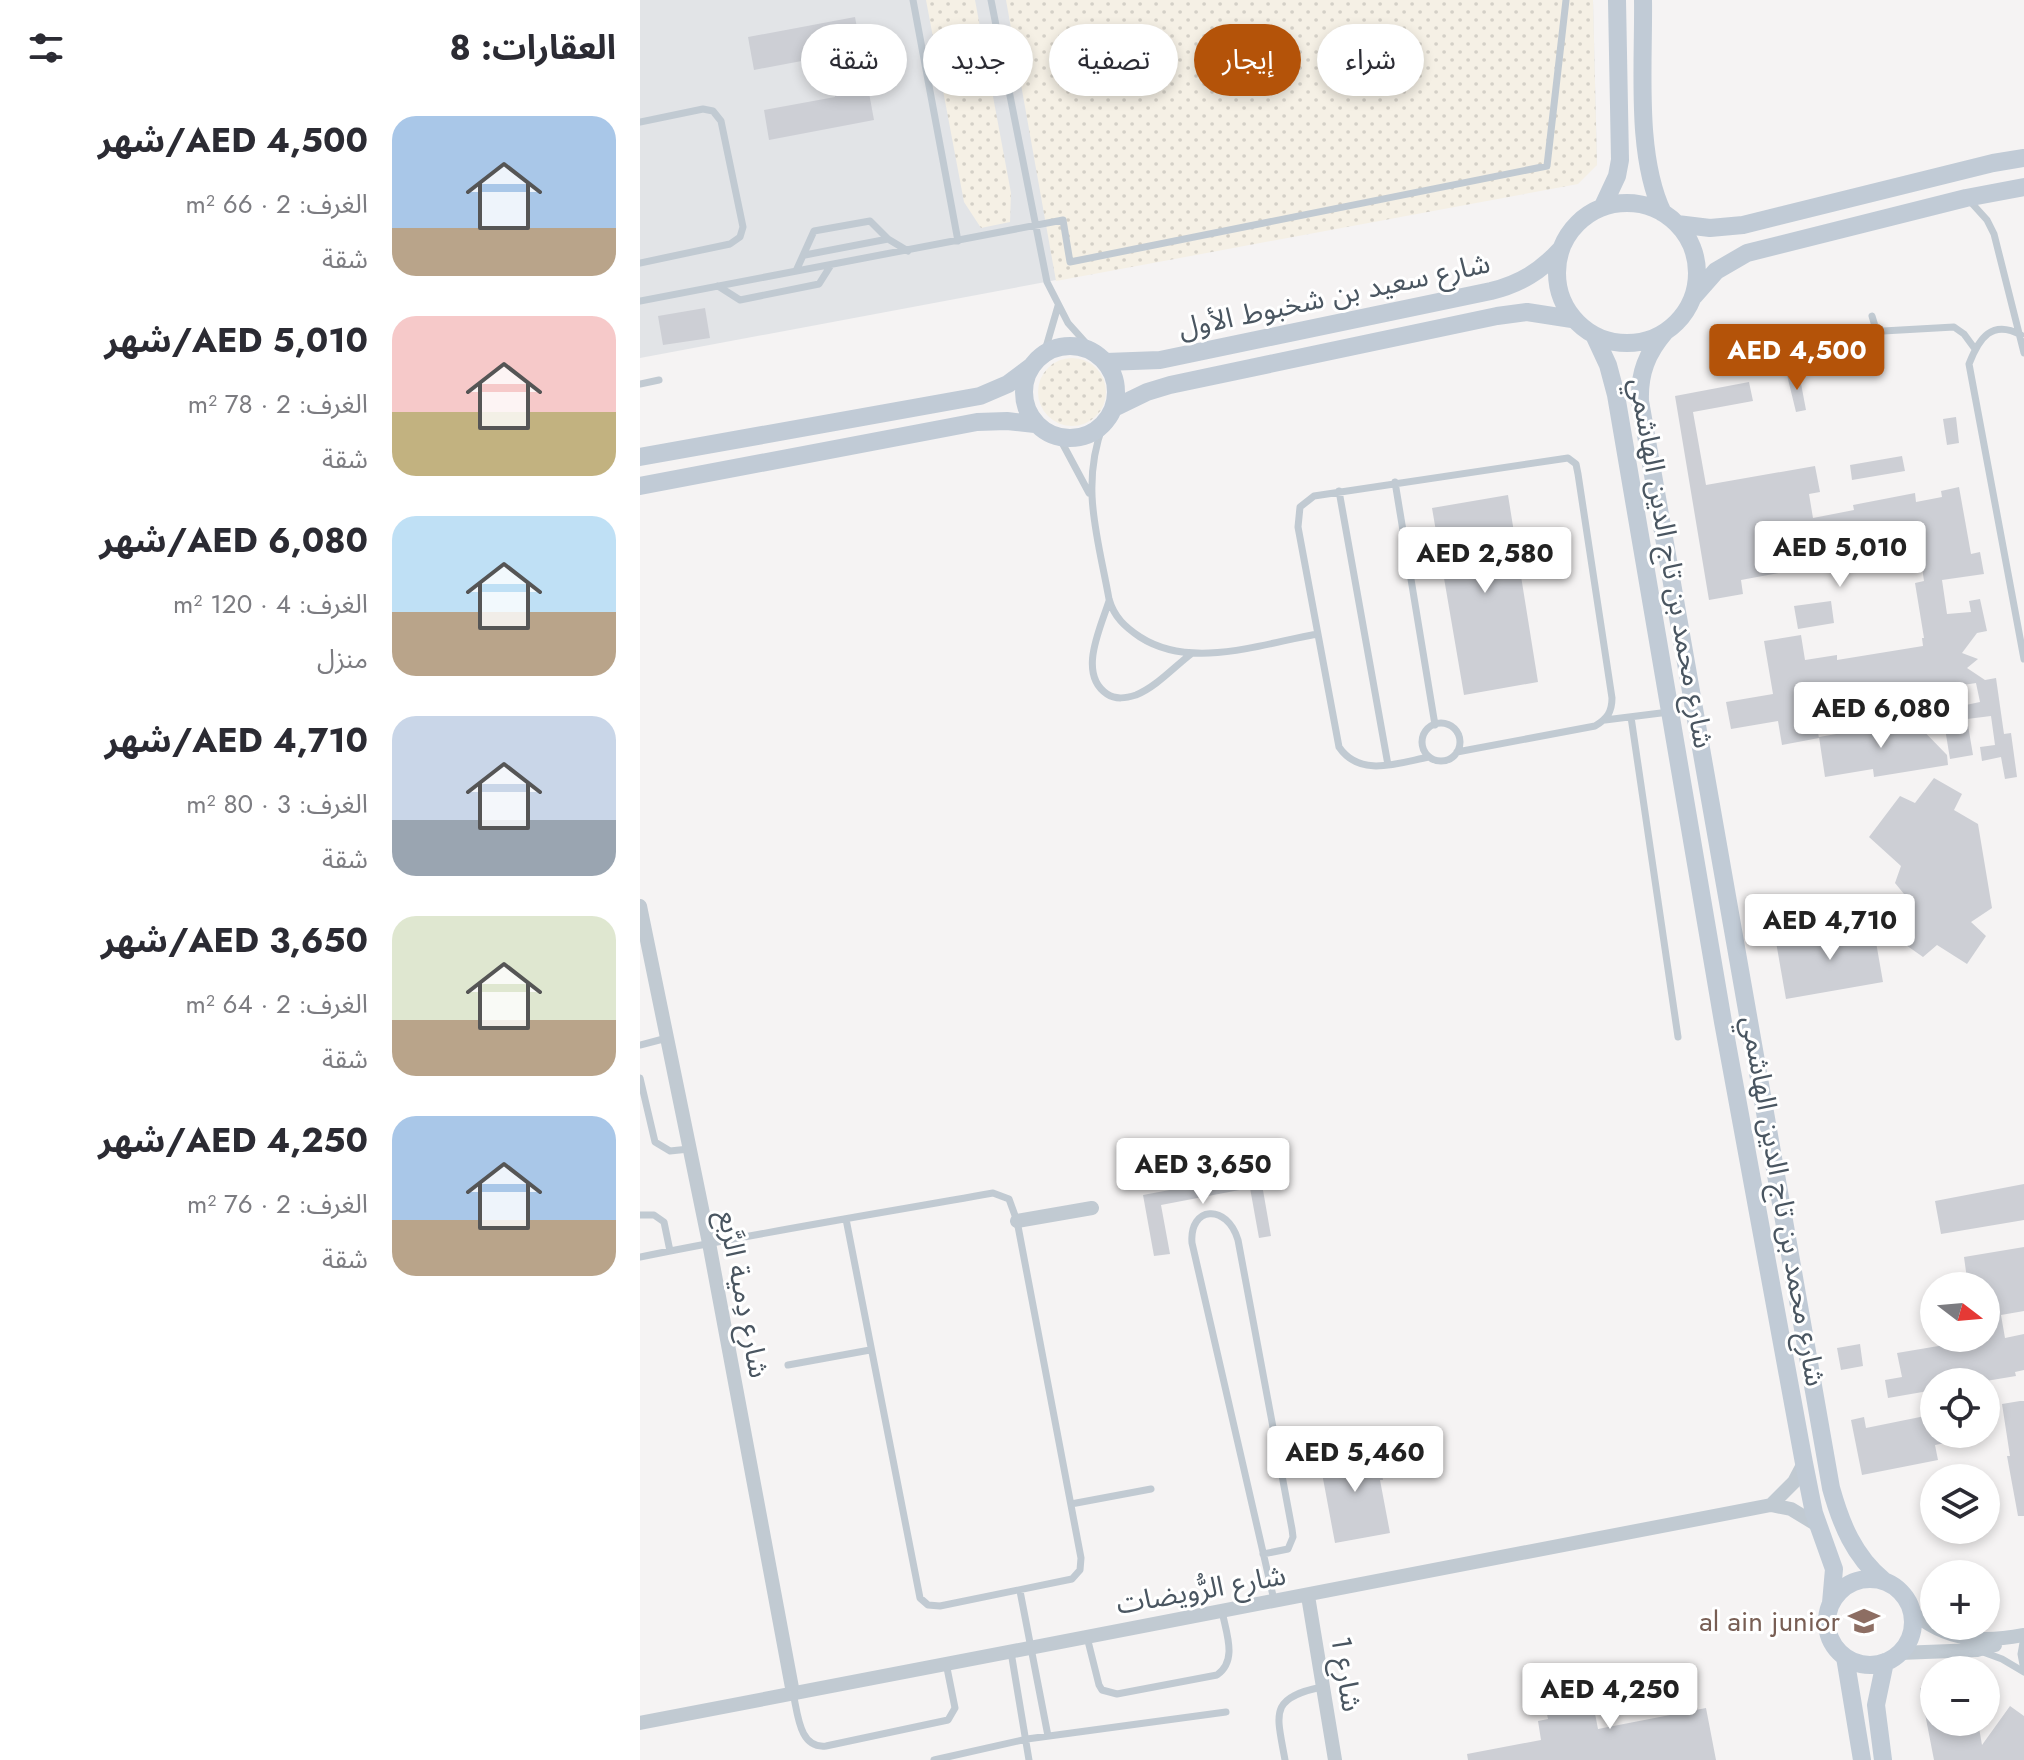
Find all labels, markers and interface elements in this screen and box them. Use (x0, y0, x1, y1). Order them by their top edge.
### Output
text: العقارات: 8 (449, 23, 616, 72)
chip: شقة (801, 24, 907, 96)
chip: جديد (923, 24, 1033, 96)
chip: تصفية (1049, 24, 1178, 96)
chip: إيجار (1194, 24, 1301, 96)
chip: شراء (1317, 24, 1424, 96)
icon: filters (24, 26, 68, 70)
text: AED 4,500/شهر (98, 116, 368, 165)
icon: home (456, 148, 552, 244)
text: الغرف: 2 · 66 m² (186, 185, 368, 223)
text: شقة (322, 240, 368, 278)
street label: شارع سعيد بن شخبوط الأول (1174, 242, 1494, 349)
text: AED 5,010/شهر (104, 316, 368, 365)
pin: AED 4,500 (1705, 324, 1889, 392)
text: AED 4,500 (1727, 331, 1867, 369)
icon: home (456, 348, 552, 444)
street label: شارع محمد بن تاج الدين الهاشمي (1618, 375, 1724, 752)
text: الغرف: 2 · 78 m² (188, 385, 368, 423)
text: شقة (322, 440, 368, 478)
text: AED 6,080/شهر (100, 516, 368, 565)
pin: AED 5,010 (1748, 521, 1932, 589)
pin: AED 2,580 (1393, 527, 1577, 595)
text: AED 5,010 (1773, 528, 1907, 566)
text: AED 2,580 (1416, 534, 1554, 572)
icon: home (456, 548, 552, 644)
text: الغرف: 4 · 120 m² (173, 585, 368, 623)
text: منزل (317, 640, 368, 678)
pin: AED 6,080 (1789, 682, 1973, 750)
text: AED 6,080 (1812, 689, 1950, 727)
text: AED 4,710/شهر (105, 716, 368, 765)
icon: home (456, 748, 552, 844)
text: الغرف: 3 · 80 m² (186, 785, 368, 823)
text: شقة (322, 840, 368, 878)
pin: AED 4,710 (1738, 894, 1922, 962)
text: AED 4,710 (1763, 901, 1897, 939)
text: AED 3,650/شهر (101, 916, 368, 965)
icon: home (456, 948, 552, 1044)
text: الغرف: 2 · 64 m² (185, 985, 368, 1023)
street label: شارع محمد بن تاج الدين الهاشمي (1730, 1013, 1836, 1390)
text: شقة (322, 1040, 368, 1078)
text: AED 4,250/شهر (98, 1116, 368, 1165)
pin: AED 3,650 (1111, 1138, 1295, 1206)
text: AED 3,650 (1134, 1145, 1272, 1183)
icon: home (456, 1148, 552, 1244)
text: الغرف: 2 · 76 m² (187, 1185, 368, 1223)
street label: شارع دِمية الرَّبع (707, 1207, 780, 1381)
text: شقة (322, 1240, 368, 1278)
north arrow (1920, 1272, 2000, 1352)
map controls (1920, 1272, 2000, 1736)
button: locate (1920, 1368, 2000, 1448)
pin: AED 5,460 (1263, 1426, 1447, 1494)
text: AED 5,460 (1285, 1433, 1425, 1471)
button: layers (1920, 1464, 2000, 1544)
street label: شارع الرُّويضات (1113, 1554, 1289, 1625)
button: + (1920, 1560, 2000, 1640)
place label: al ain junior (1699, 1601, 1840, 1642)
school or university icon: al ain junior (1847, 1604, 1881, 1638)
street label: شارع 1 (1320, 1634, 1373, 1715)
button: − (1920, 1656, 2000, 1736)
pin: AED 4,250 (1518, 1663, 1702, 1731)
text: AED 4,250 (1540, 1670, 1680, 1708)

